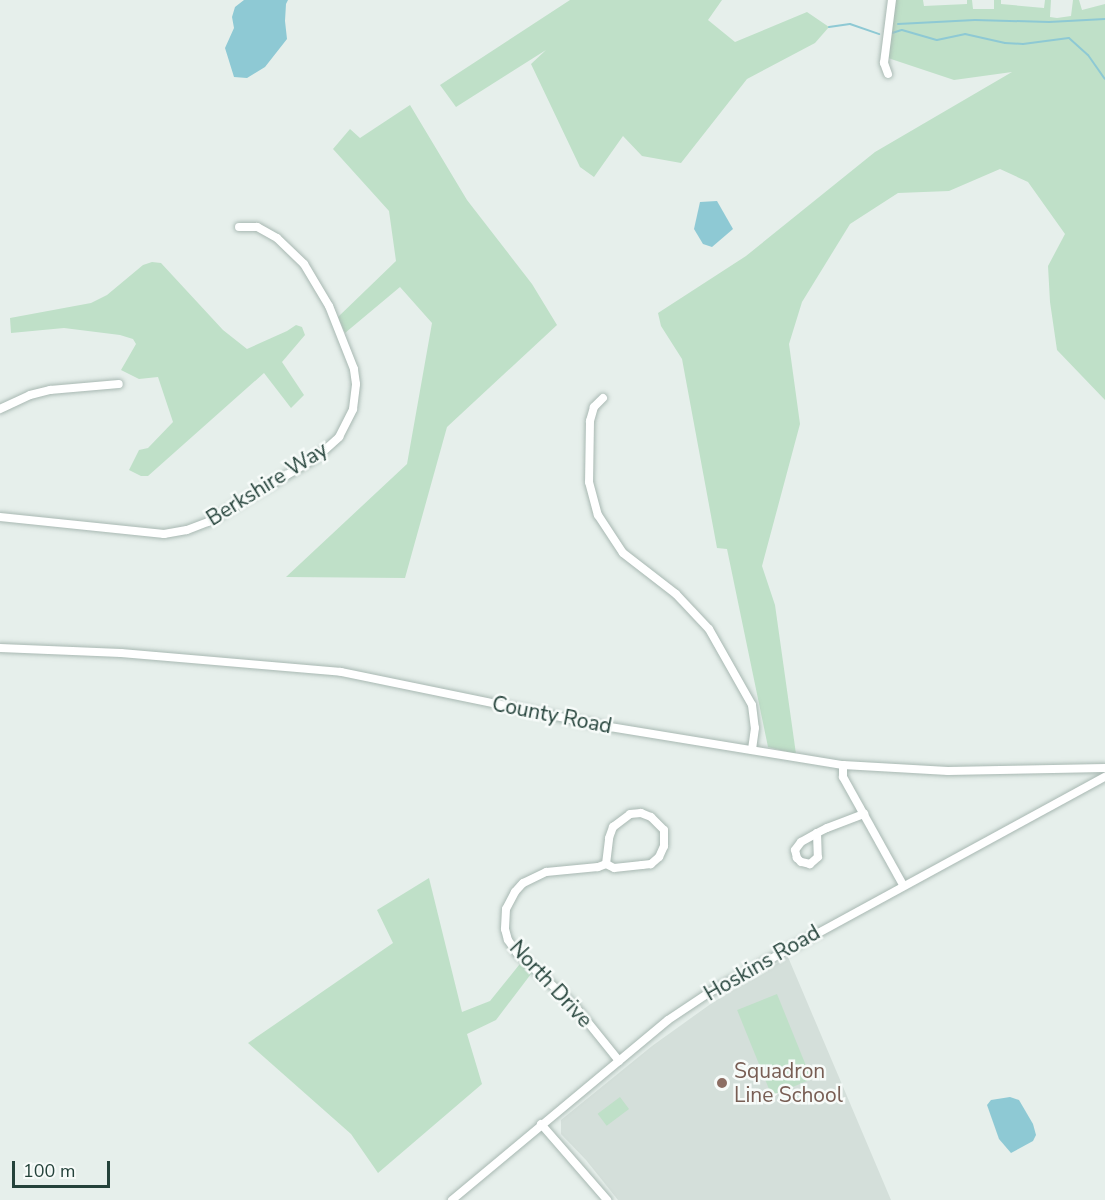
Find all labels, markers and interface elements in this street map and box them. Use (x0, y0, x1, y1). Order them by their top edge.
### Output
street label: Berkshire Way (202, 437, 332, 531)
street label: County Road (490, 691, 614, 739)
street label: Hoskins Road (700, 920, 824, 1006)
street label: North Drive (504, 935, 598, 1033)
place label: Squadron Line School (734, 1058, 843, 1108)
marker: Squadron Line School (715, 1076, 729, 1090)
scale bar (15, 1149, 112, 1187)
text: 100 m (23, 1159, 75, 1183)

